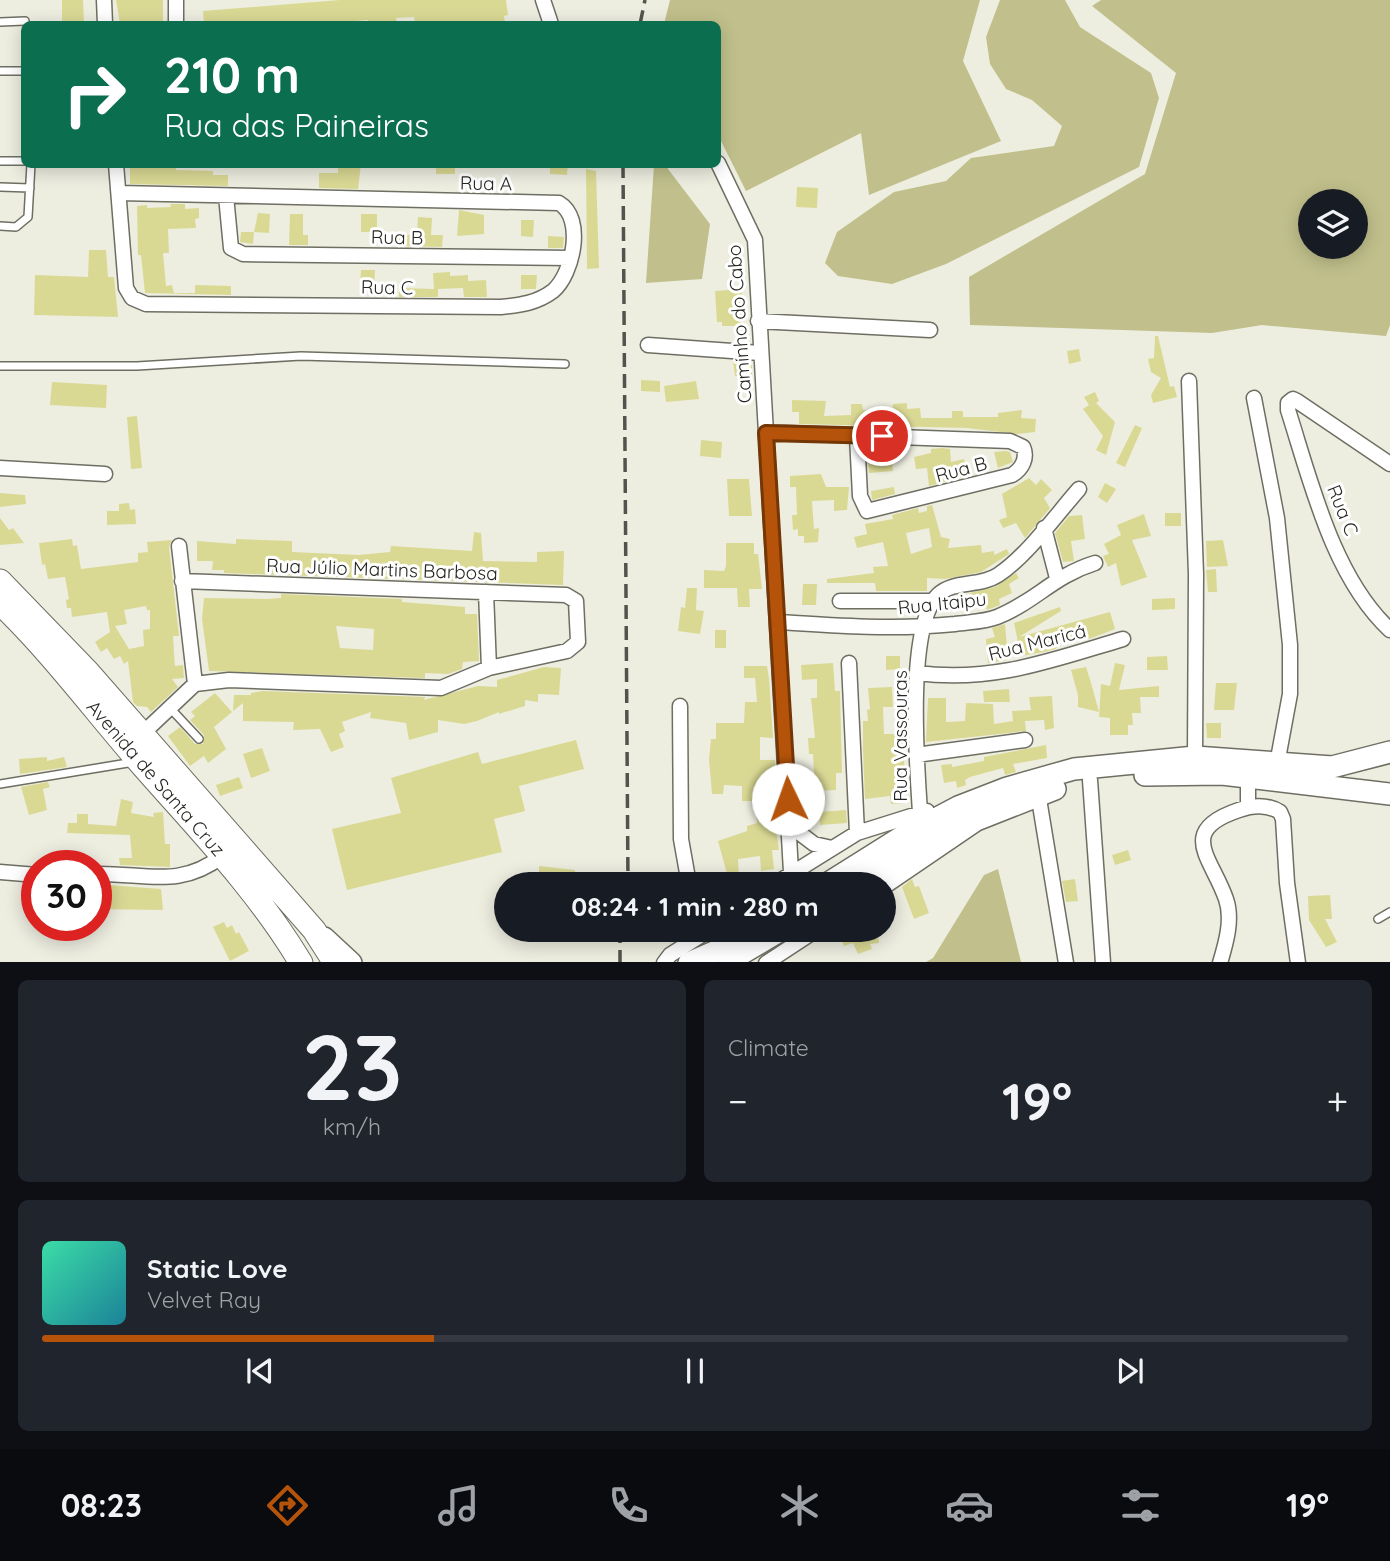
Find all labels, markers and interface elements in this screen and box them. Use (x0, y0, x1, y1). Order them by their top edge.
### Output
text: 210 m (164, 44, 300, 105)
icon: right (49, 49, 140, 140)
text: Rua das Paineiras (164, 105, 429, 145)
street label: Rua A (460, 171, 512, 195)
map controls (1298, 189, 1368, 259)
button: layers (1298, 189, 1368, 259)
street label: Rua B (371, 225, 423, 249)
street label: Caminho do Cabo (721, 244, 757, 404)
street label: Rua C (361, 275, 413, 299)
pin (852, 406, 912, 466)
icon: arrive (863, 417, 901, 455)
street label: Rua B (933, 451, 989, 487)
street label: Rua C (1322, 481, 1364, 539)
street label: Rua Júlio Martins Barbosa (266, 553, 498, 585)
street label: Rua Itaipu (896, 586, 988, 620)
street label: Rua Maricá (986, 618, 1088, 666)
street label: Rua Vassouras (888, 670, 912, 802)
street label: Avenida de Santa Cruz (82, 695, 230, 861)
position arrow (751, 762, 825, 836)
speed limit sign: 30 (21, 850, 112, 941)
text: 08:24 · 1 min · 280 m (571, 890, 819, 923)
text: 23 (302, 1009, 402, 1123)
text: Climate (728, 1033, 809, 1062)
text: 19° (1002, 1068, 1072, 1133)
text: − (728, 1077, 748, 1125)
text: + (1327, 1077, 1348, 1125)
text: km/h (323, 1112, 381, 1141)
text: Static Love (147, 1252, 288, 1285)
text: Velvet Ray (147, 1285, 261, 1314)
icon: previous (241, 1352, 279, 1390)
icon: pause (676, 1352, 714, 1390)
icon: next (1111, 1352, 1149, 1390)
icon: directions (263, 1481, 312, 1530)
icon: music (434, 1481, 483, 1530)
icon: phone (604, 1481, 653, 1530)
icon: climate (775, 1481, 824, 1530)
icon: car (945, 1481, 994, 1530)
icon: filters (1116, 1481, 1165, 1530)
text: 08:23 (61, 1485, 142, 1525)
text: 19° (1286, 1485, 1329, 1525)

